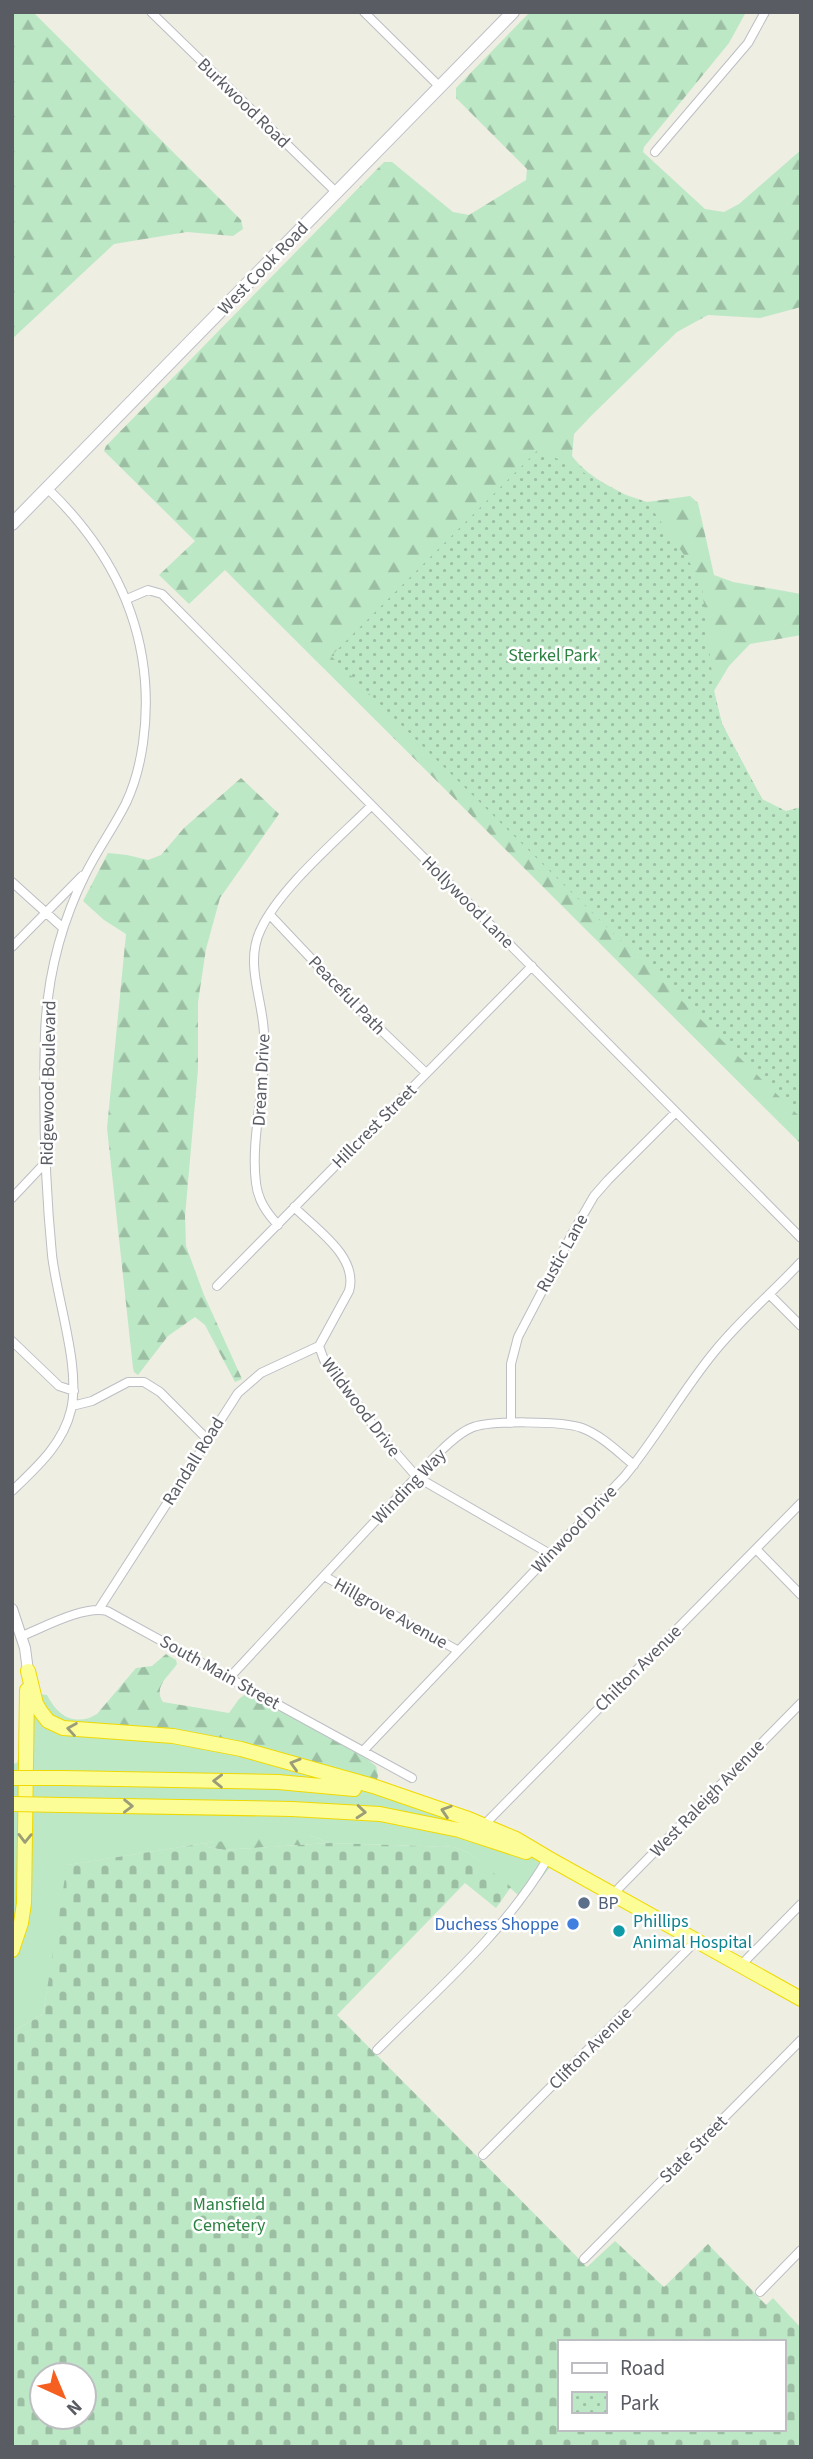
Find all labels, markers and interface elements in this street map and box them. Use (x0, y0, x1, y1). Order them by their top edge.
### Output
street label: Burkwood Road (192, 53, 296, 154)
street label: West Cook Road (212, 216, 314, 321)
park label: Sterkel Park (508, 643, 598, 668)
street label: Hollywood Lane (416, 851, 520, 954)
street label: Peaceful Path (302, 950, 391, 1041)
street label: Ridgewood Boulevard (35, 1000, 62, 1166)
street label: Dream Drive (247, 1033, 276, 1127)
street label: Hillcrest Street (326, 1078, 422, 1174)
street label: Rustic Lane (531, 1209, 594, 1297)
street label: Wildwood Drive (315, 1353, 406, 1462)
street label: Randall Road (156, 1412, 230, 1510)
street label: Winding Way (367, 1442, 452, 1530)
street label: Winwood Drive (526, 1480, 623, 1579)
street label: Hillgrove Avenue (329, 1572, 452, 1655)
street label: Chilton Avenue (589, 1619, 687, 1717)
street label: South Main Street (155, 1629, 284, 1716)
one-way arrow (66, 1722, 78, 1737)
street label: West Raleigh Avenue (645, 1734, 770, 1863)
one-way arrow (290, 1758, 302, 1773)
one-way arrow (212, 1773, 222, 1789)
one-way arrow (124, 1798, 134, 1814)
one-way arrow (355, 1804, 366, 1819)
one-way arrow (440, 1805, 453, 1819)
one-way arrow (18, 1832, 33, 1843)
place label: BP (598, 1891, 619, 1916)
marker: BP (576, 1895, 592, 1911)
place label: Phillips Animal Hospital (633, 1909, 752, 1955)
place label: Duchess Shoppe (434, 1912, 559, 1937)
marker: Duchess Shoppe (565, 1916, 581, 1932)
marker: Phillips Animal Hospital (611, 1923, 627, 1939)
street label: Clifton Avenue (543, 2001, 638, 2096)
street label: State Street (654, 2110, 733, 2189)
park label: Mansfield Cemetery (193, 2192, 266, 2238)
legend (558, 2340, 785, 2431)
text: Road (620, 2353, 665, 2383)
north arrow (28, 2361, 98, 2431)
text: Park (620, 2388, 660, 2418)
text: N (60, 2393, 88, 2421)

